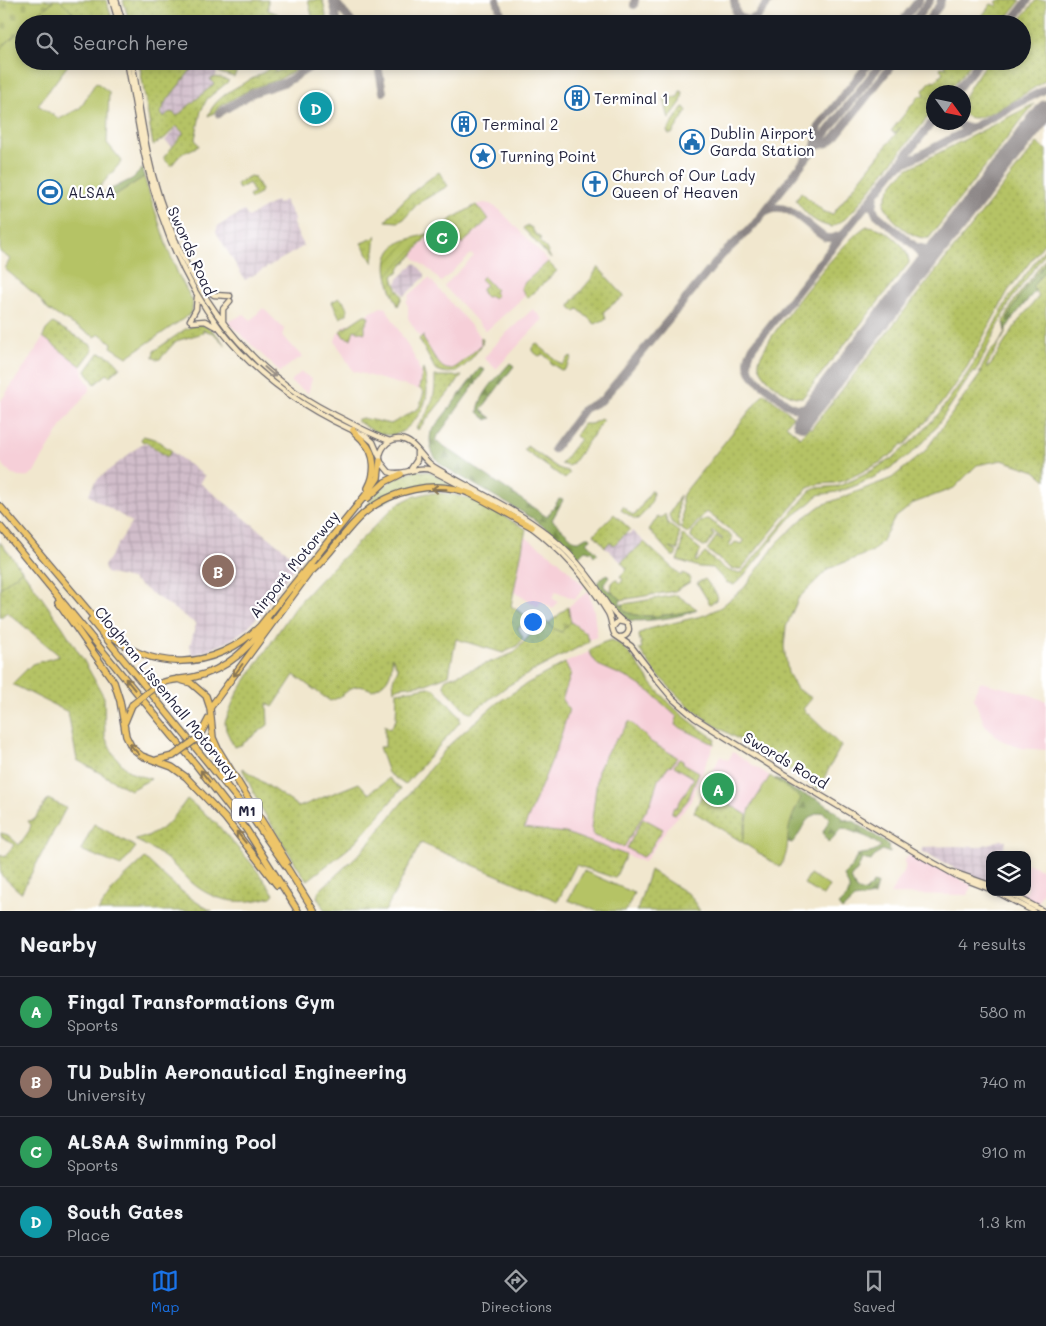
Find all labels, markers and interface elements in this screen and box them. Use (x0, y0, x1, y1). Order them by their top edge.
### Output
search box (15, 15, 1031, 70)
icon: search (33, 29, 61, 57)
text: Search here (73, 30, 189, 55)
building icon: Terminal 1 (564, 85, 590, 111)
north arrow (926, 85, 971, 130)
place label: Terminal 1 (594, 88, 669, 108)
pin: D (300, 89, 332, 127)
building icon: Terminal 2 (451, 111, 477, 137)
place label: Terminal 2 (482, 114, 558, 134)
place label: Dublin Airport Garda Station (710, 123, 814, 160)
public building icon: Dublin Airport Garda Station (679, 129, 705, 155)
place icon: Turning Point (470, 143, 496, 169)
place label: Turning Point (500, 146, 596, 166)
place label: Church of Our Lady Queen of Heaven (612, 165, 756, 202)
church icon: Church of Our Lady Queen of Heaven (582, 171, 608, 197)
sports icon: ALSAA (37, 179, 63, 205)
place label: ALSAA (68, 182, 115, 202)
street label: Swords Road (163, 203, 221, 299)
pin: C (426, 218, 458, 256)
one-way arrow (264, 367, 277, 378)
one-way arrow (432, 484, 448, 493)
street label: Airport Motorway (245, 506, 343, 622)
pin: B (202, 552, 234, 590)
street label: Cloghran Lissenhall Motorway (91, 602, 243, 784)
your location (520, 609, 546, 635)
one-way arrow (232, 663, 243, 676)
one-way arrow (125, 678, 136, 691)
street label: Swords Road (740, 727, 832, 793)
one-way arrow (129, 743, 141, 756)
one-way arrow (200, 769, 210, 783)
pin: A (702, 770, 734, 808)
road number: M1 (232, 798, 262, 822)
one-way arrow (235, 831, 246, 844)
map controls (986, 851, 1031, 896)
button: layers (986, 851, 1031, 896)
text: Nearby (20, 930, 97, 957)
text: 4 results (958, 933, 1026, 954)
text: Fingal Transformations Gym (67, 989, 335, 1014)
text: A (30, 1001, 42, 1022)
text: 580 m (979, 1001, 1026, 1022)
text: Sports (67, 1014, 118, 1035)
text: TU Dublin Aeronautical Engineering (67, 1059, 407, 1084)
text: B (31, 1071, 41, 1092)
text: 740 m (980, 1071, 1026, 1092)
text: University (67, 1084, 146, 1105)
text: ALSAA Swimming Pool (67, 1129, 276, 1154)
text: C (30, 1141, 42, 1162)
text: 910 m (982, 1141, 1026, 1162)
text: Sports (67, 1154, 118, 1175)
text: South Gates (67, 1199, 183, 1224)
text: D (30, 1211, 42, 1232)
text: 1.3 km (978, 1211, 1026, 1232)
text: Place (67, 1224, 110, 1245)
tab: Map (151, 1267, 179, 1316)
tab: Directions (481, 1267, 552, 1316)
tab: Saved (854, 1267, 895, 1316)

